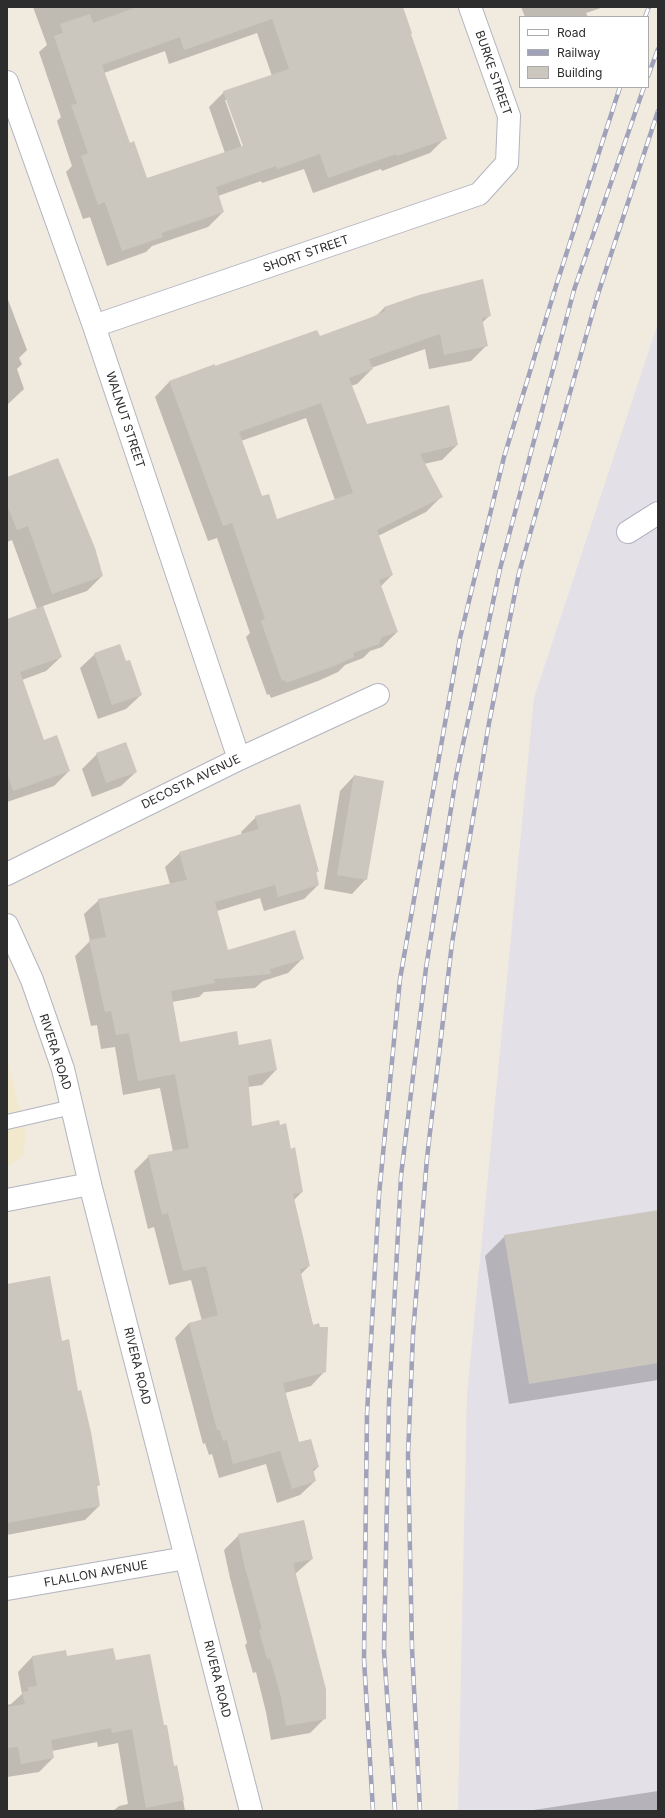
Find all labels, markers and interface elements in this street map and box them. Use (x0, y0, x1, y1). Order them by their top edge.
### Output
legend (519, 16, 649, 88)
text: Road (557, 25, 586, 40)
street label: BURKE STREET (472, 29, 514, 117)
text: Railway (557, 45, 600, 60)
text: Building (557, 65, 602, 80)
street label: SHORT STREET (261, 233, 351, 275)
street label: WALNUT STREET (103, 370, 147, 470)
street label: DECOSTA AVENUE (139, 752, 243, 812)
street label: RIVERA ROAD (36, 1012, 74, 1092)
street label: RIVERA ROAD (120, 1326, 154, 1406)
street label: FLALLON AVENUE (43, 1558, 149, 1590)
street label: RIVERA ROAD (200, 1639, 234, 1719)

